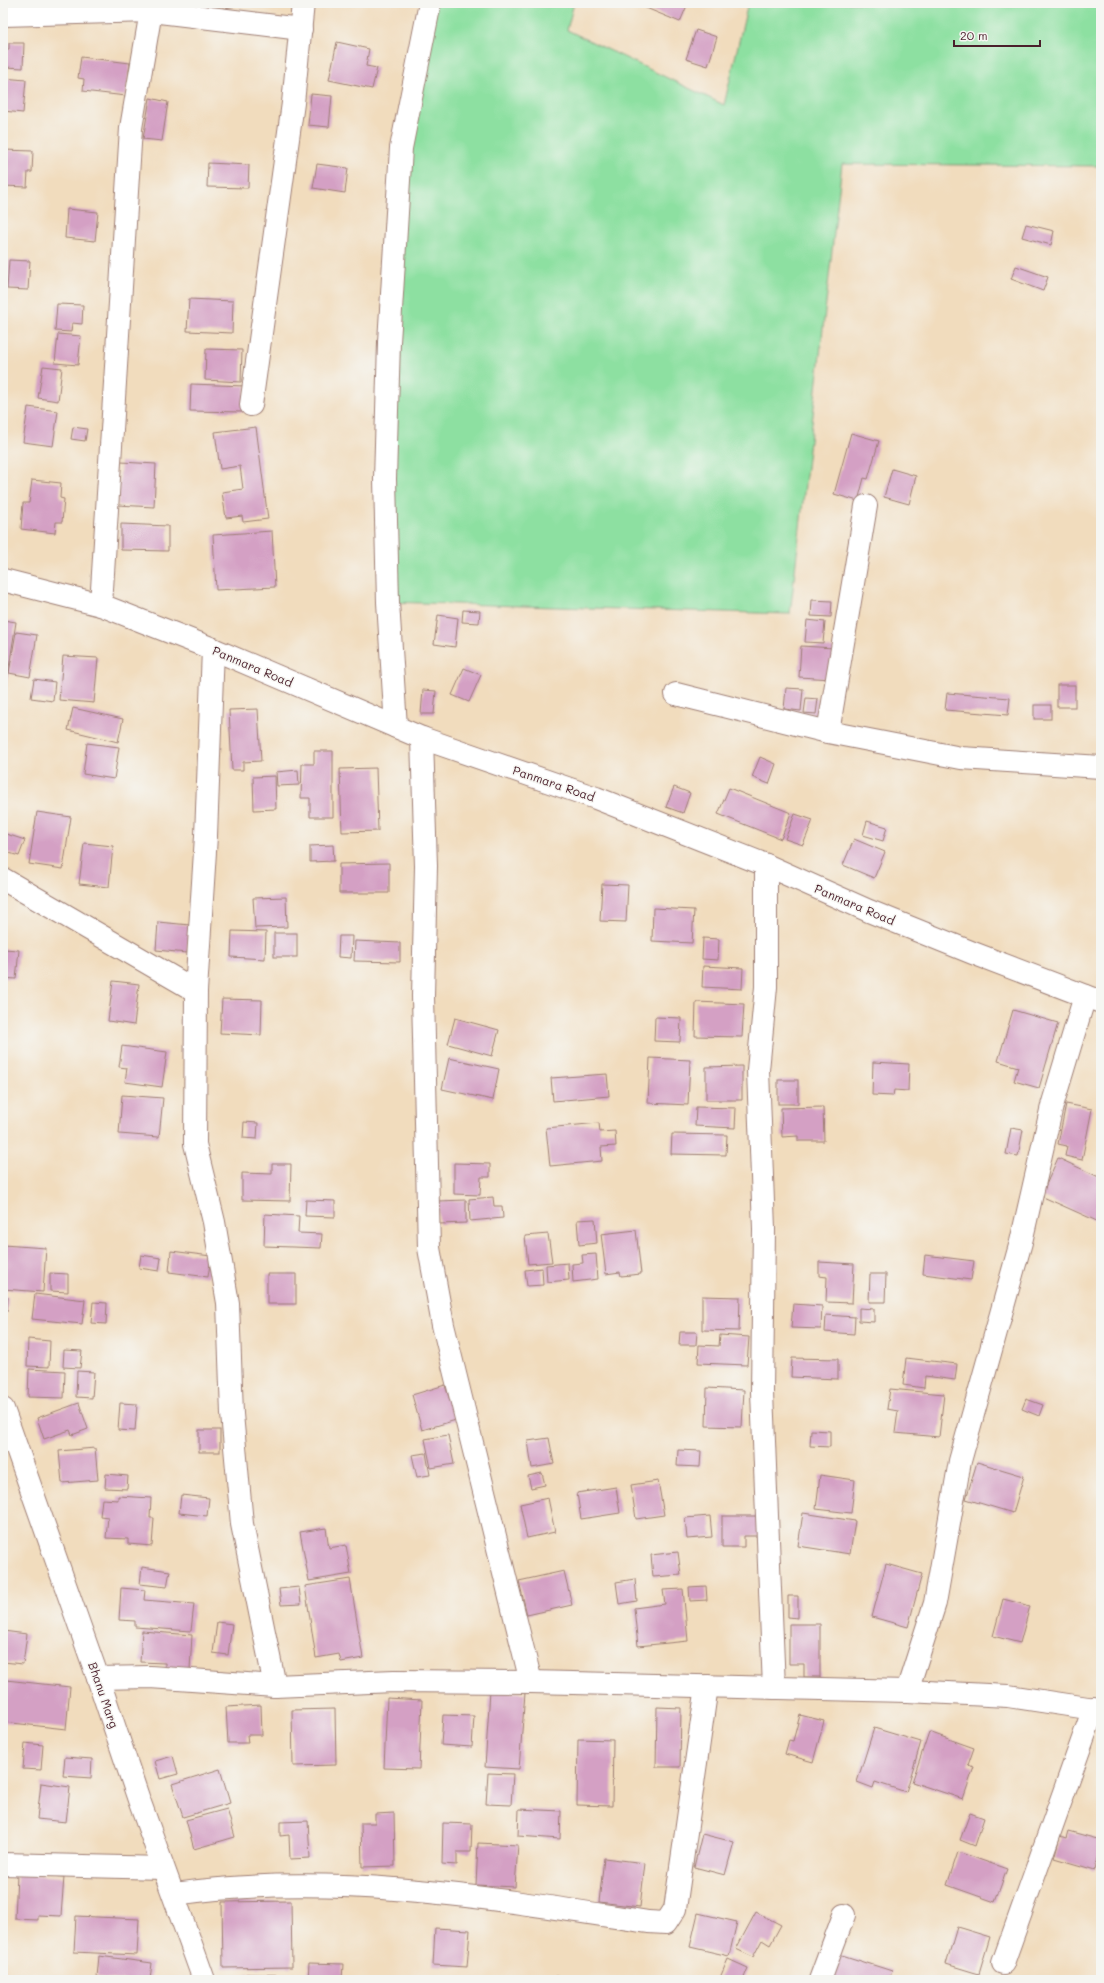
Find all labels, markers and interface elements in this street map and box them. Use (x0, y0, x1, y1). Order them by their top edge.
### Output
scale bar (954, 22, 1040, 48)
text: 20 m (960, 27, 988, 43)
street label: Panmara Road (210, 642, 296, 690)
street label: Panmara Road (511, 761, 598, 805)
street label: Panmara Road (812, 880, 898, 928)
street label: Bhanu Marg (85, 1660, 123, 1730)

